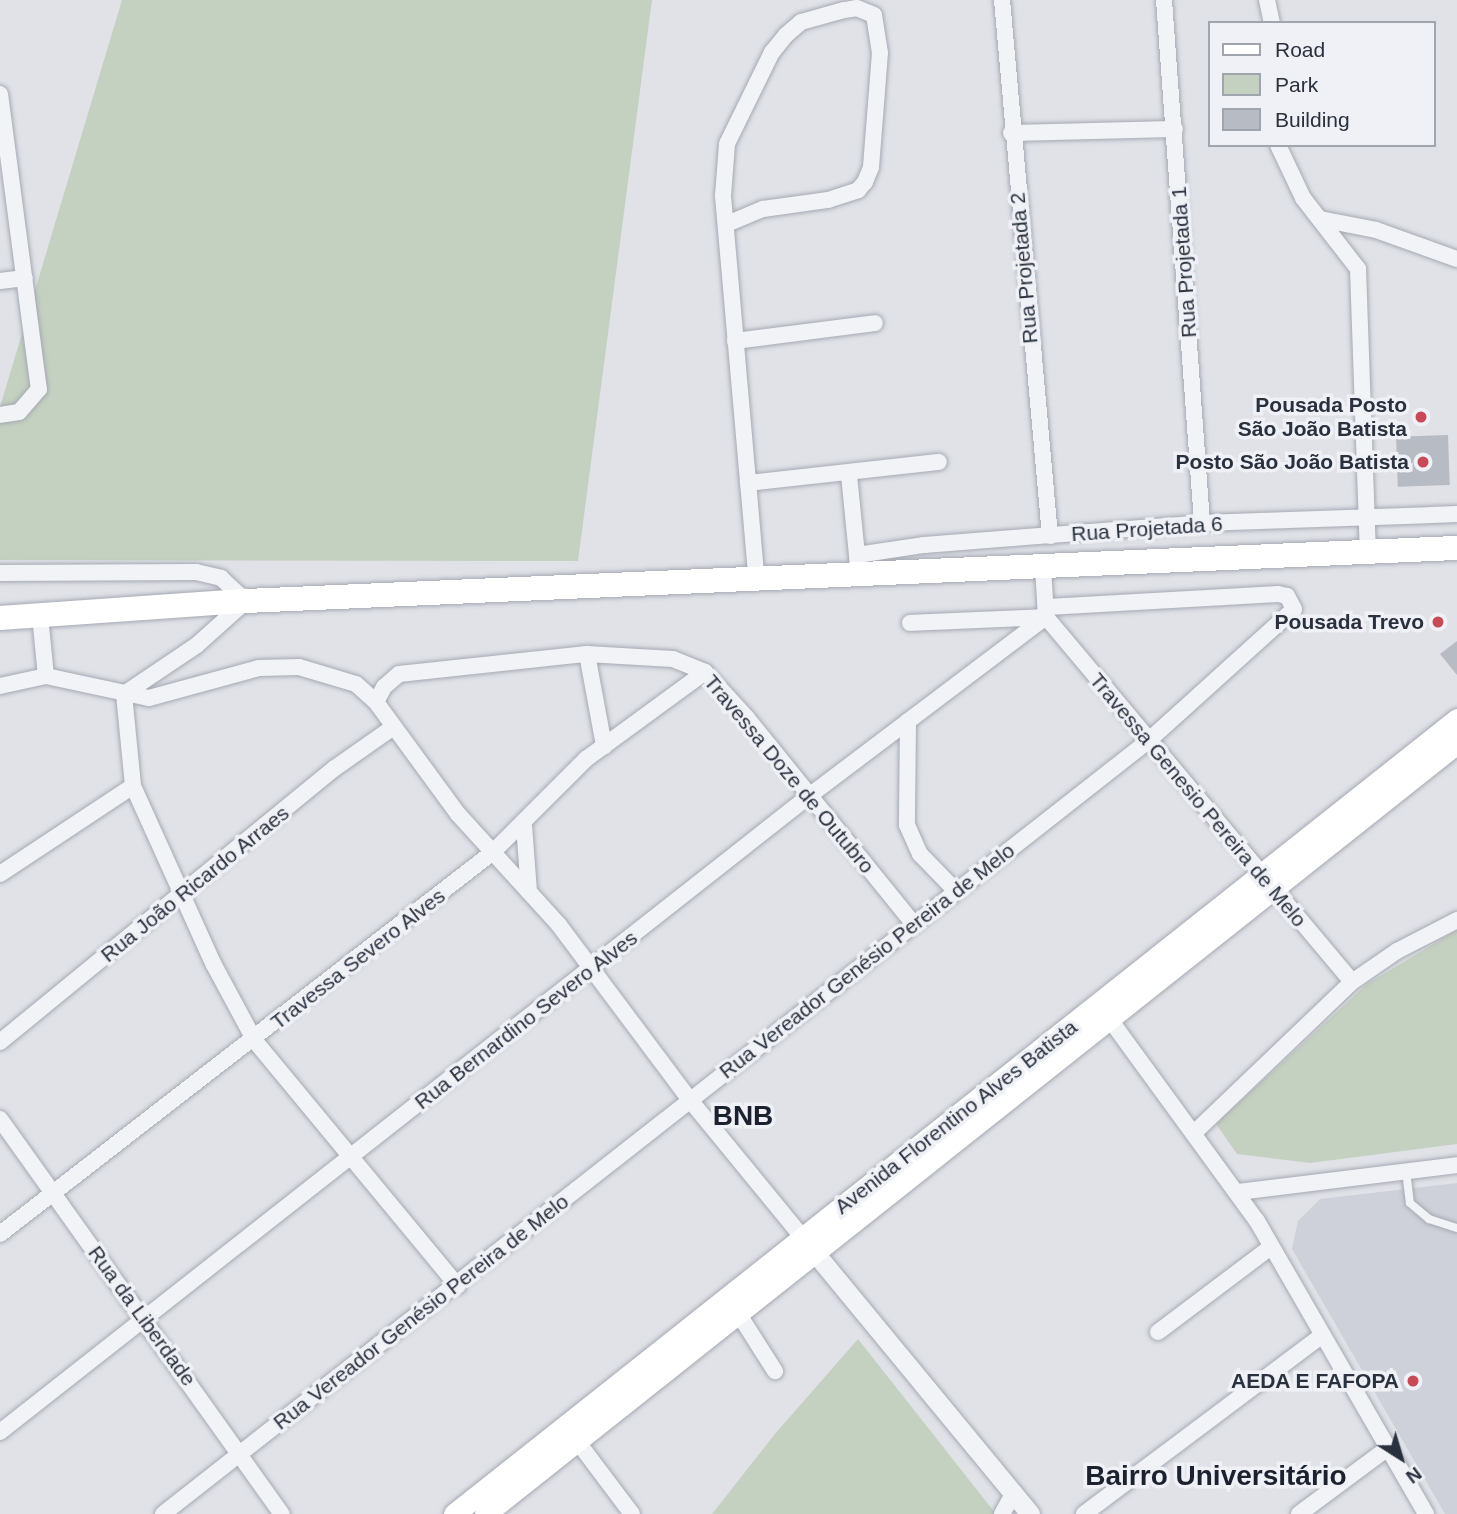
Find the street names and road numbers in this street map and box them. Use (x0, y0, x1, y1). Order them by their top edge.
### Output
street label: Rua Projetada 1 (1166, 185, 1202, 339)
street label: Rua Projetada 2 (1005, 191, 1043, 345)
street label: Rua Projetada 6 (1070, 511, 1224, 547)
street label: Travessa Genesio Pereira de Melo (1084, 668, 1312, 932)
street label: Travessa Doze de Outubro (699, 670, 879, 878)
street label: Rua João Ricardo Arraes (95, 800, 295, 968)
street label: Rua Vereador Genésio Pereira de Melo (714, 838, 1020, 1084)
street label: Travessa Severo Alves (265, 883, 451, 1035)
street label: Rua Bernardino Severo Alves (409, 925, 643, 1115)
street label: Avenida Florentino Alves Batista (829, 1014, 1083, 1220)
street label: Rua Vereador Genésio Pereira de Melo (268, 1189, 574, 1435)
street label: Rua da Liberdade (83, 1241, 201, 1391)

